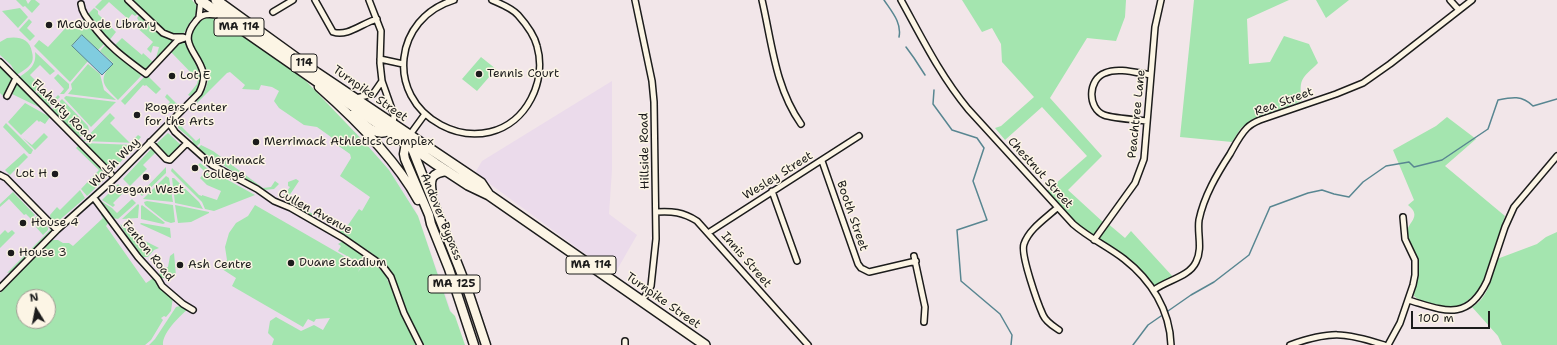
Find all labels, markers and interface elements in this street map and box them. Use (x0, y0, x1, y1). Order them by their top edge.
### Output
place label: McQuade Library (57, 18, 156, 32)
road number: MA 114 (214, 18, 264, 36)
marker: McQuade Library (44, 20, 54, 30)
road number: 114 (291, 54, 317, 72)
street label: Turnpike Street (330, 63, 410, 125)
place label: Tennis Court (487, 67, 559, 81)
place label: Lot E (180, 69, 210, 83)
marker: Tennis Court (474, 69, 484, 79)
street label: Peachtree Lane (1125, 69, 1149, 159)
marker: Lot E (167, 71, 177, 81)
street label: Flaherty Road (29, 77, 97, 145)
street label: Rea Street (1253, 85, 1315, 119)
place label: Rogers Center for the Arts (145, 101, 227, 129)
marker: Rogers Center for the Arts (132, 110, 142, 120)
street label: Hillside Road (637, 113, 653, 189)
street label: Walsh Way (87, 135, 143, 191)
place label: Merrimack Athletics Complex (264, 135, 434, 149)
street label: Chestnut Street (1004, 135, 1076, 211)
marker: Merrimack Athletics Complex (251, 137, 261, 147)
street label: Wesley Street (740, 149, 816, 203)
place label: Merrimack College (203, 154, 265, 182)
marker: Merrimack College (190, 163, 200, 173)
place label: Lot H (15, 167, 47, 181)
marker: Lot H (50, 169, 60, 179)
street label: Andover Bypass (417, 171, 465, 263)
marker: Deegan West (141, 172, 151, 182)
street label: Booth Street (833, 179, 871, 253)
place label: Deegan West (108, 183, 184, 197)
street label: Cullen Avenue (276, 186, 354, 238)
place label: House 4 (31, 216, 79, 230)
marker: House 4 (18, 218, 28, 228)
street label: Fenton Road (119, 218, 177, 284)
street label: Innis Street (718, 229, 774, 291)
place label: House 3 (19, 246, 67, 260)
marker: House 3 (6, 248, 16, 258)
place label: Duane Stadium (299, 256, 386, 270)
road number: MA 114 (566, 256, 616, 274)
place label: Ash Centre (188, 258, 252, 272)
marker: Duane Stadium (286, 258, 296, 268)
marker: Ash Centre (175, 260, 185, 270)
street label: Turnpike Street (623, 270, 703, 332)
road number: MA 125 (428, 275, 480, 293)
north arrow (16, 289, 56, 329)
text: N (28, 290, 40, 306)
scale bar (1413, 303, 1492, 329)
text: 100 m (1418, 310, 1454, 326)

